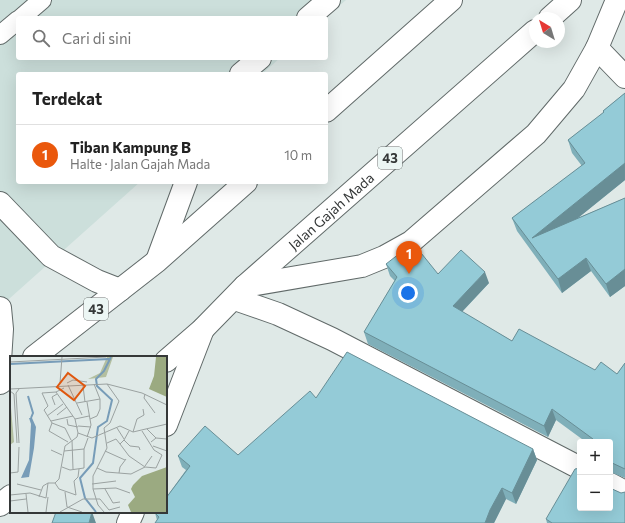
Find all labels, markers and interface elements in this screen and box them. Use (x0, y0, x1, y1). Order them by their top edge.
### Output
north arrow (529, 12, 565, 48)
search box (16, 16, 328, 60)
icon: search (30, 27, 52, 49)
text: Cari di sini (62, 29, 131, 47)
text: Terdekat (32, 88, 102, 109)
text: Tiban Kampung B (70, 138, 191, 156)
text: 1 (42, 147, 48, 163)
text: 10 m (284, 147, 312, 163)
road number: 43 (378, 147, 402, 169)
text: Halte · Jalan Gajah Mada (70, 156, 210, 172)
street label: Jalan Gajah Mada (284, 169, 377, 253)
pin: 1 (396, 241, 422, 274)
your location (398, 283, 418, 303)
road number: 43 (84, 298, 108, 320)
inset map (10, 356, 167, 513)
map controls (577, 439, 613, 511)
button: + (577, 439, 613, 475)
button: − (577, 475, 613, 511)

